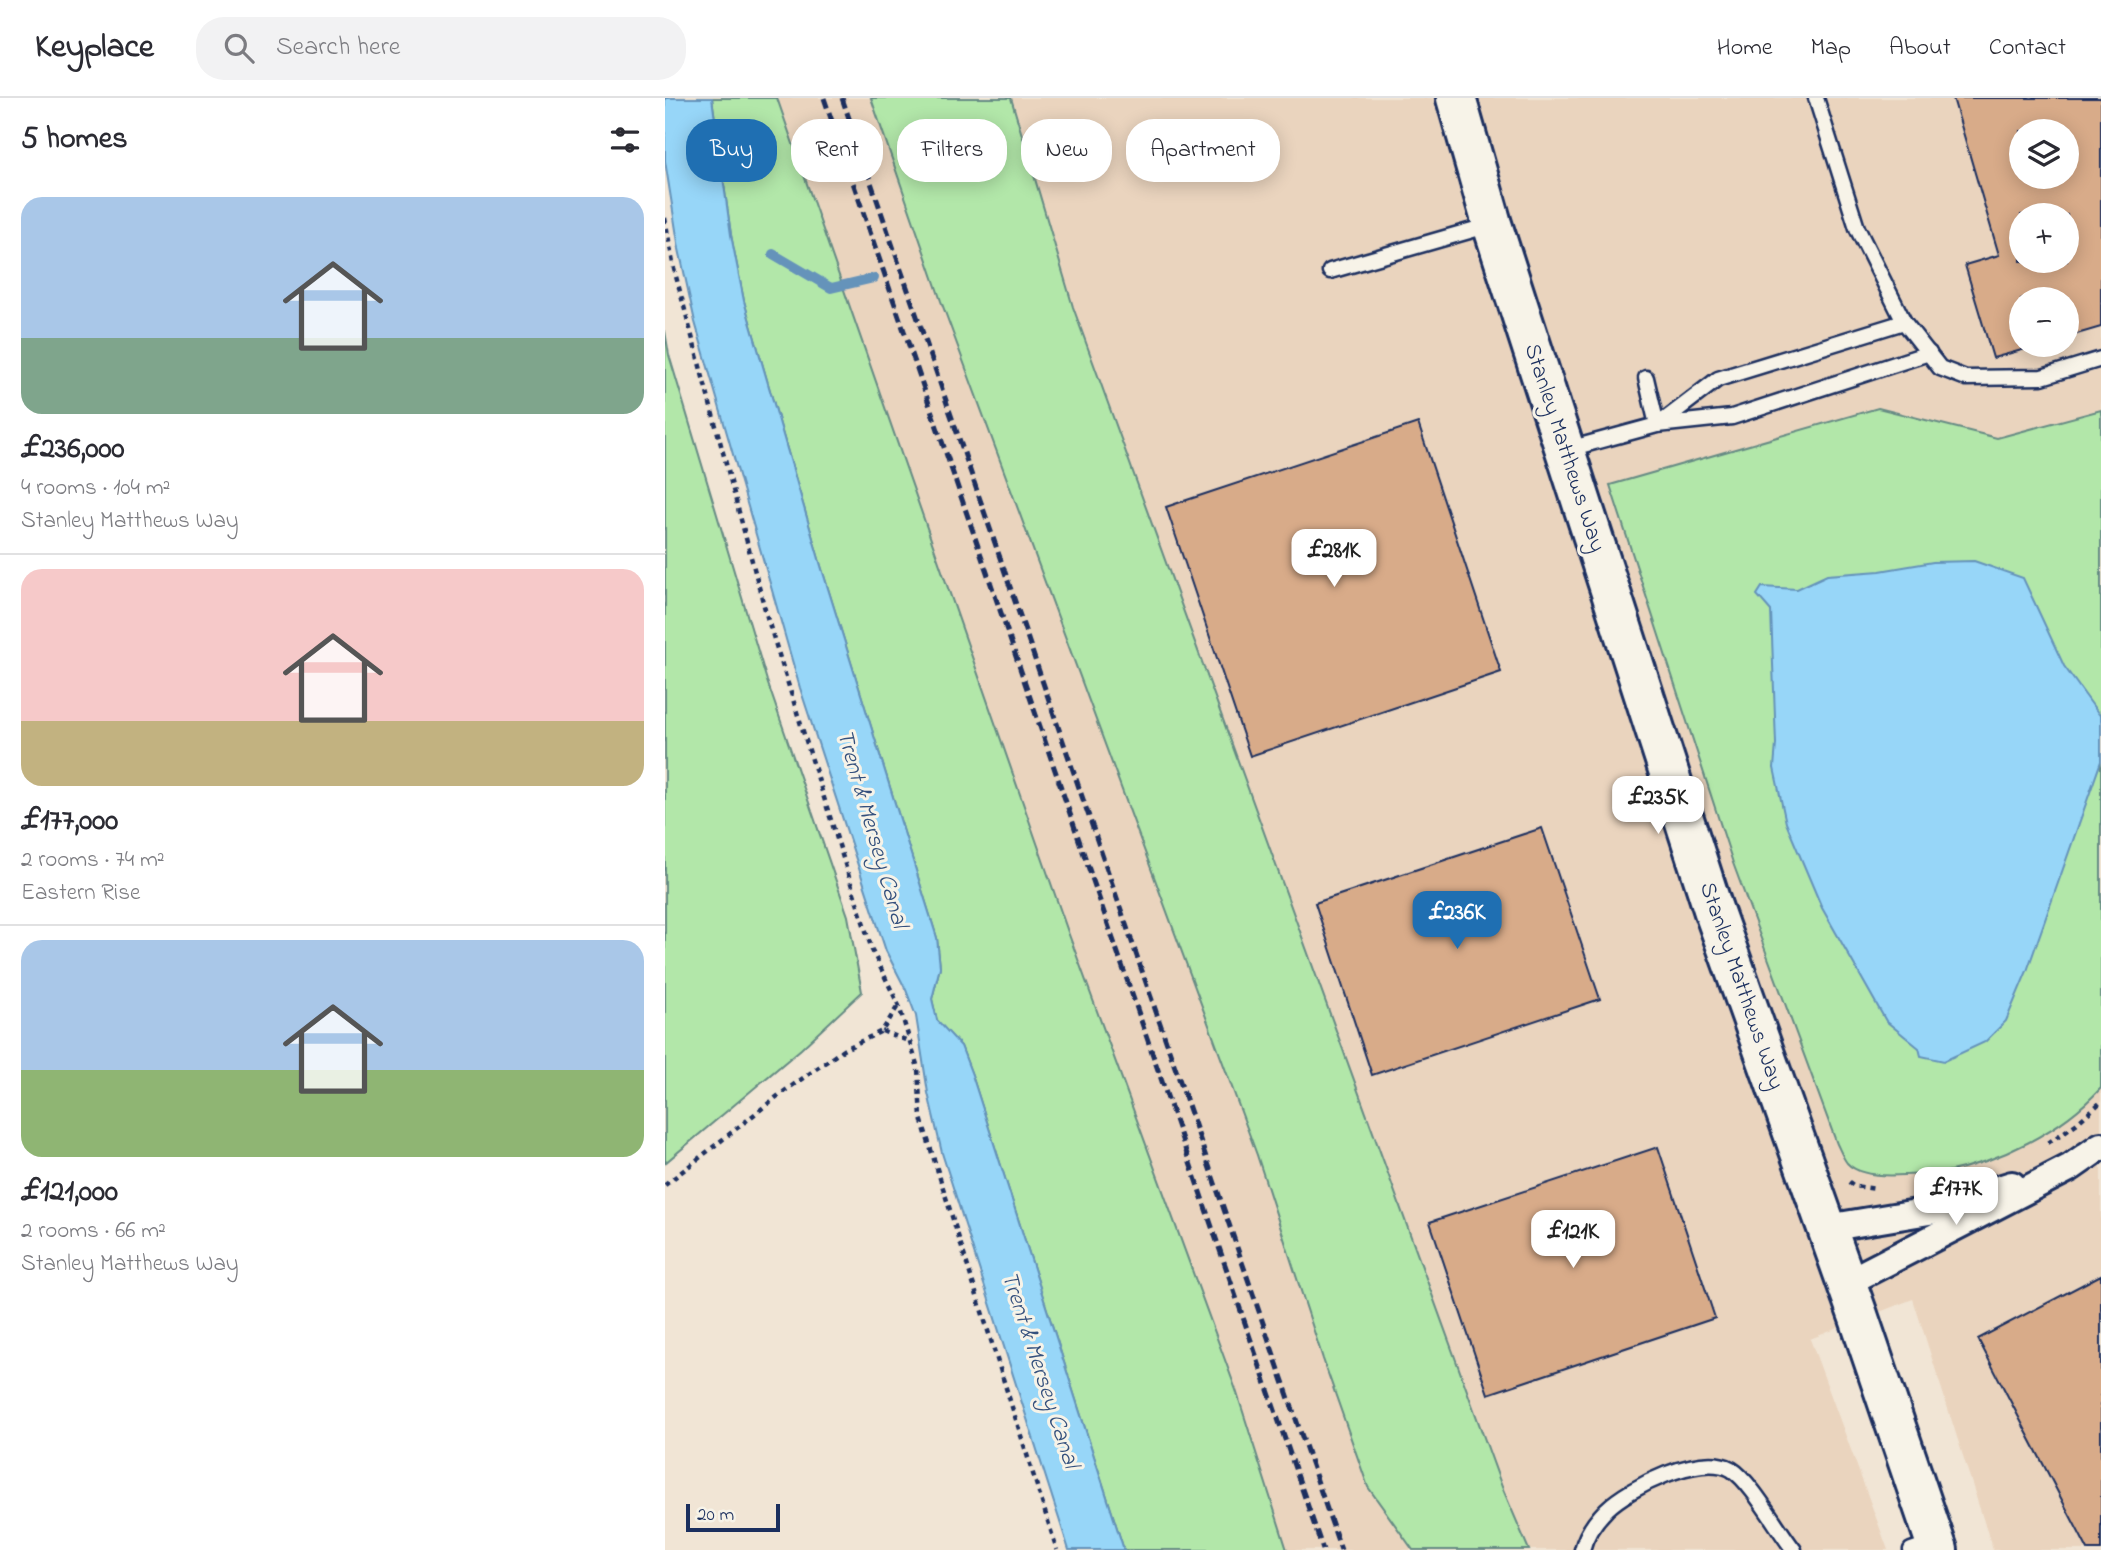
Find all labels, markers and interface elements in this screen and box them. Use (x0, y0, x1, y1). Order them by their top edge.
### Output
search box (196, 17, 686, 80)
text: Keyplace (35, 24, 154, 72)
icon: search (220, 29, 258, 67)
text: Search here (276, 29, 400, 67)
text: Home (1717, 31, 1773, 66)
text: Map (1811, 31, 1851, 66)
text: About (1889, 31, 1951, 66)
text: Contact (1989, 31, 2066, 66)
text: 5 homes (21, 118, 128, 162)
chip: Buy (686, 119, 777, 182)
chip: Rent (791, 119, 883, 182)
chip: Filters (897, 119, 1007, 182)
chip: New (1021, 119, 1112, 182)
chip: Apartment (1126, 119, 1280, 182)
map controls (2009, 119, 2079, 357)
button: layers (2009, 119, 2079, 189)
icon: filters (606, 121, 644, 159)
button: + (2009, 203, 2079, 273)
icon: home (270, 243, 396, 369)
button: − (2009, 287, 2079, 357)
street label: Stanley Matthews Way (1513, 339, 1613, 557)
text: £236,000 (21, 428, 124, 472)
text: 4 rooms · 104 m² (21, 472, 170, 505)
text: Stanley Matthews Way (21, 505, 239, 538)
pin: £281K (1285, 530, 1383, 589)
text: £281K (1307, 535, 1361, 568)
icon: home (270, 615, 396, 741)
water label: Trent & Mersey Canal (826, 726, 917, 935)
pin: £235K (1609, 776, 1707, 836)
text: £235K (1628, 782, 1688, 815)
text: £177,000 (21, 800, 118, 844)
text: 2 rooms · 74 m² (21, 844, 165, 877)
text: Eastern Rise (21, 877, 140, 910)
street label: Stanley Matthews Way (1688, 878, 1792, 1095)
pin: £236K (1408, 892, 1506, 951)
text: £236K (1429, 897, 1485, 930)
icon: home (270, 986, 396, 1112)
pin: £177K (1907, 1168, 2005, 1227)
text: £121,000 (21, 1171, 118, 1215)
text: £177K (1930, 1173, 1982, 1206)
pin: £121K (1524, 1210, 1622, 1270)
text: 2 rooms · 66 m² (21, 1215, 166, 1248)
text: £121K (1547, 1216, 1599, 1249)
text: Stanley Matthews Way (21, 1248, 239, 1281)
water label: Trent & Mersey Canal (991, 1267, 1088, 1476)
scale bar (686, 1501, 781, 1533)
text: 20 m (697, 1502, 734, 1529)

